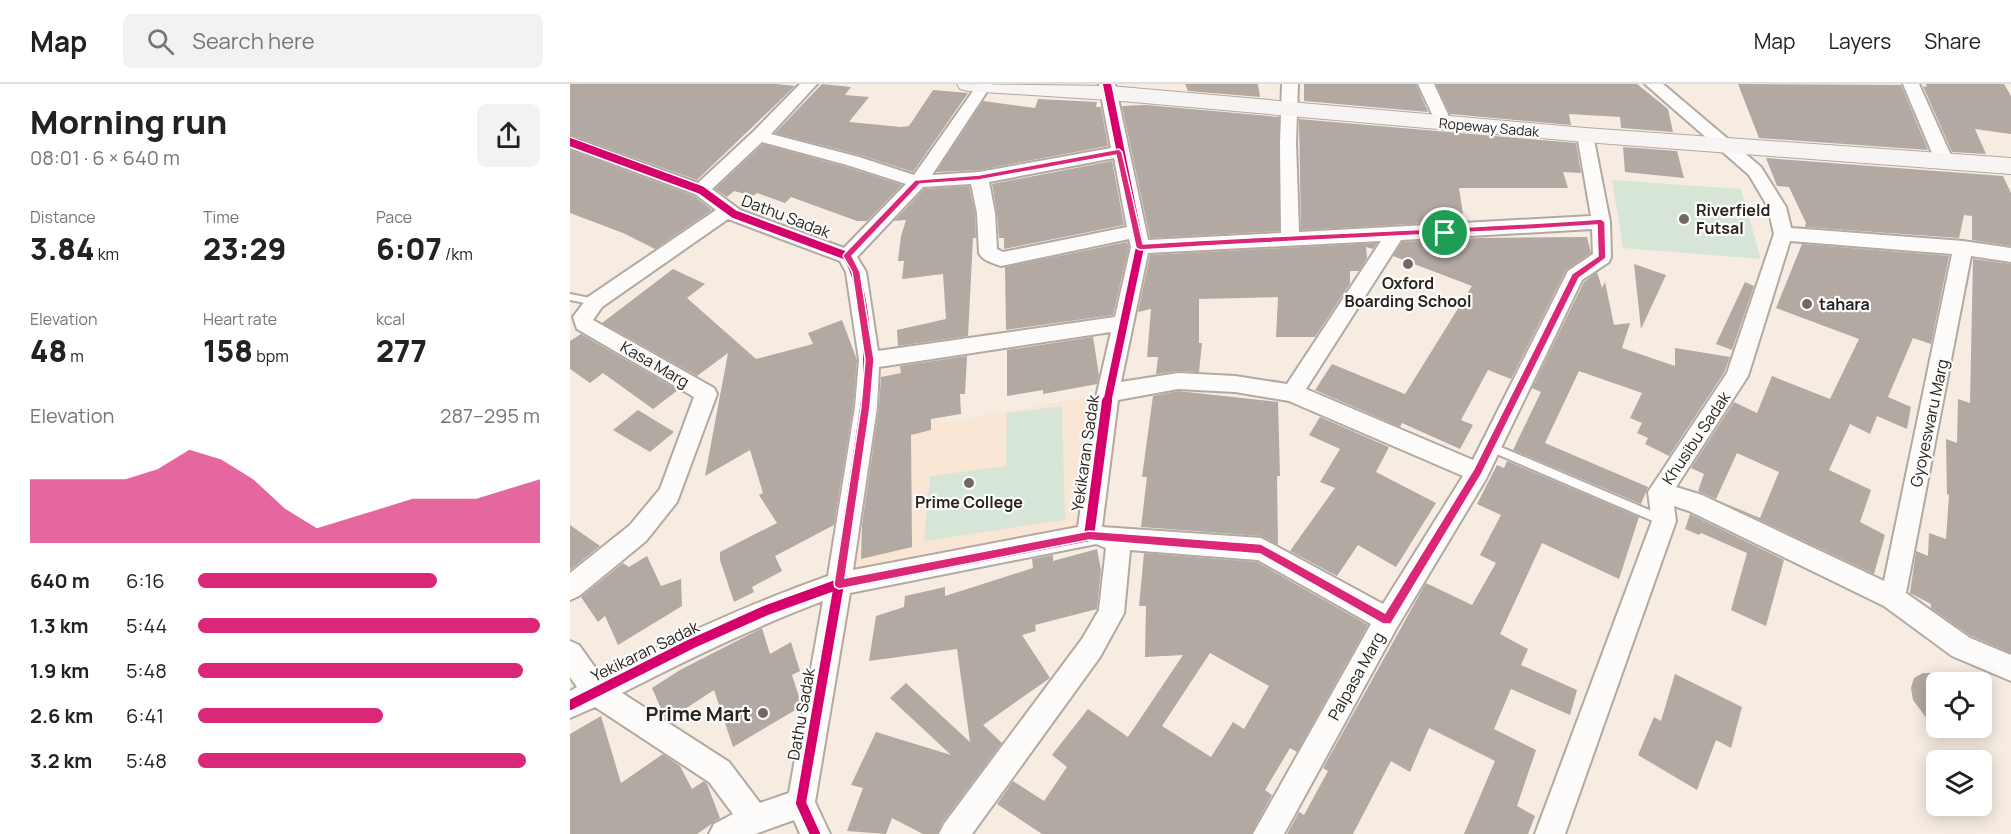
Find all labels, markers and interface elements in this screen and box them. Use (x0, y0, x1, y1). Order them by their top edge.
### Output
search box (123, 14, 543, 68)
text: Map (30, 22, 87, 60)
icon: search (144, 25, 177, 58)
text: Search here (192, 26, 315, 56)
text: Map (1754, 27, 1795, 55)
text: Layers (1828, 27, 1891, 55)
text: Share (1924, 27, 1981, 55)
text: Morning run (30, 99, 227, 144)
button: share (477, 104, 540, 167)
street label: Ropeway Sadak (1438, 113, 1541, 141)
text: 08:01 · 6 × 640 m (30, 144, 180, 171)
street label: Dathu Sadak (739, 189, 834, 243)
place label: Riverfield Futsal (1696, 199, 1770, 239)
text: Distance (30, 206, 96, 228)
text: Time (203, 206, 239, 228)
text: Pace (376, 206, 412, 228)
pin (1419, 207, 1470, 258)
marker: Riverfield Futsal (1677, 212, 1691, 226)
icon: arrive (1428, 216, 1461, 249)
text: 3.84 (30, 228, 94, 269)
text: 23:29 (203, 228, 286, 269)
text: 6:07 (376, 228, 442, 269)
text: km (94, 243, 119, 265)
text: /km (442, 243, 473, 265)
marker: Oxford Boarding School (1401, 257, 1415, 271)
place label: Oxford Boarding School (1345, 272, 1471, 312)
place label: tahara (1819, 293, 1870, 315)
marker: tahara (1800, 297, 1814, 311)
text: Elevation (30, 308, 98, 330)
text: Heart rate (203, 308, 277, 330)
text: kcal (376, 308, 405, 330)
text: 48 (30, 330, 67, 371)
text: 158 (203, 330, 253, 371)
text: 277 (376, 330, 427, 371)
street label: Kasa Marg (617, 335, 693, 393)
text: m (67, 345, 84, 367)
text: bpm (253, 345, 289, 367)
street label: Gyoyeswaru Marg (1905, 357, 1953, 489)
street label: Khusibu Sadak (1657, 386, 1736, 489)
street label: Yekikaran Sadak (1066, 392, 1104, 513)
text: Elevation (30, 402, 114, 429)
text: 287–295 m (440, 402, 540, 429)
marker: Prime College (962, 476, 976, 490)
place label: Prime College (915, 491, 1023, 513)
text: 640 m (30, 567, 90, 594)
text: 6:16 (126, 567, 165, 594)
text: 1.3 km (30, 612, 88, 639)
text: 5:44 (126, 612, 167, 639)
street label: Yekikaran Sadak (587, 615, 704, 687)
street label: Palpasa Marg (1323, 628, 1389, 724)
text: 1.9 km (30, 657, 89, 684)
text: 5:48 (126, 657, 167, 684)
street label: Dathu Sadak (782, 665, 820, 762)
map controls (1926, 672, 1992, 816)
button: locate (1926, 672, 1992, 738)
place label: Prime Mart (646, 700, 751, 727)
text: 2.6 km (30, 702, 93, 729)
text: 6:41 (126, 702, 164, 729)
marker: Prime Mart (756, 706, 770, 720)
text: 3.2 km (30, 747, 92, 774)
text: 5:48 (126, 747, 167, 774)
button: layers (1926, 750, 1992, 816)

